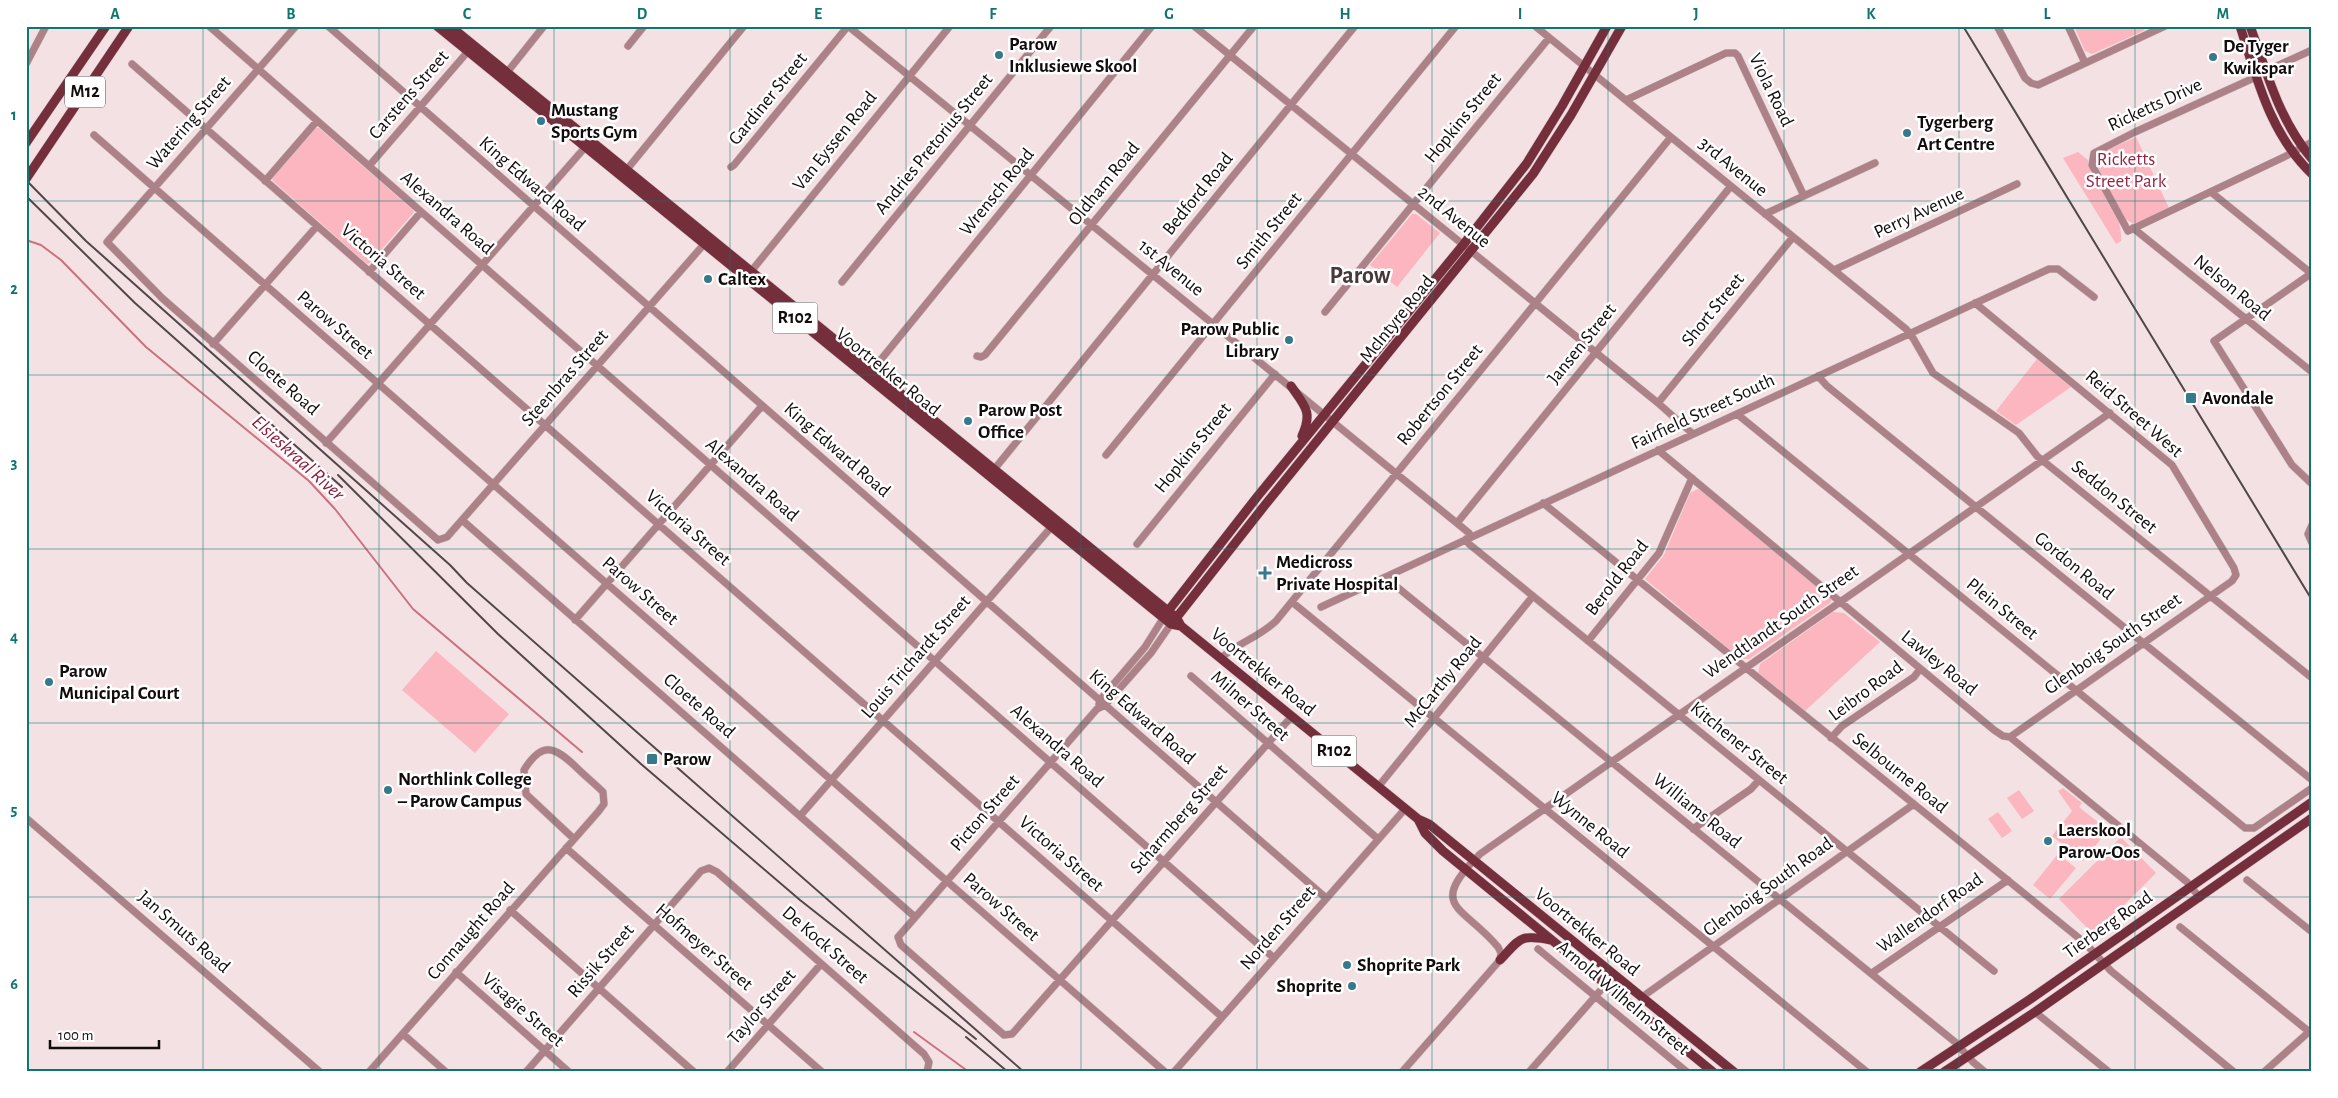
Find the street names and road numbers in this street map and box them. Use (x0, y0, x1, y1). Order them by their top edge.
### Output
street label: Carstens Street (365, 47, 453, 143)
street label: Gardiner Street (725, 49, 811, 149)
street label: Viola Road (1745, 50, 1797, 130)
street label: Hopkins Street (1421, 69, 1505, 167)
street label: Andries Pretorius Street (872, 70, 996, 218)
street label: Watering Street (143, 73, 235, 173)
street label: Ricketts Drive (2105, 75, 2205, 135)
road number: M12 (65, 76, 105, 108)
street label: Van Eyssen Road (789, 88, 881, 194)
street label: King Edward Road (475, 133, 589, 235)
street label: 3rd Avenue (1695, 134, 1771, 200)
street label: Oldham Road (1065, 139, 1143, 229)
street label: Wrensch Road (956, 145, 1038, 239)
street label: Bedford Road (1159, 149, 1237, 239)
street label: Alexandra Road (397, 168, 497, 258)
street label: 2nd Avenue (1414, 182, 1494, 252)
street label: Perry Avenue (1871, 184, 1967, 242)
street label: Smith Street (1233, 189, 1305, 273)
street label: Victoria Street (337, 220, 429, 304)
street label: 1st Avenue (1135, 236, 1207, 300)
street label: Nelson Road (2190, 251, 2274, 325)
street label: Short Street (1678, 270, 1748, 350)
street label: McIntyre Road (1356, 272, 1438, 366)
street label: Parow Street (293, 287, 377, 363)
street label: Jansen Street (1544, 300, 1620, 388)
road number: R102 (772, 302, 818, 334)
street label: Voortrekker Road (832, 324, 944, 420)
street label: Steenbras Street (518, 326, 612, 430)
street label: Robertson Street (1394, 341, 1486, 449)
street label: Cloete Road (244, 347, 323, 419)
street label: Reid Street West (2082, 367, 2186, 461)
street label: Fairfield Street South (1628, 371, 1778, 453)
street label: King Edward Road (780, 399, 894, 501)
street label: Hopkins Street (1151, 399, 1235, 497)
street label: Alexandra Road (702, 435, 802, 525)
street label: Seddon Street (2068, 457, 2160, 537)
street label: Victoria Street (642, 486, 734, 570)
street label: Gordon Road (2031, 528, 2117, 604)
street label: Berold Road (1582, 537, 1652, 619)
street label: Parow Street (598, 553, 682, 629)
street label: Wendtlandt South Street (1700, 561, 1862, 683)
street label: Plein Street (1963, 575, 2041, 643)
street label: Glenboig South Street (2041, 590, 2185, 698)
street label: Louis Trichardt Street (858, 592, 974, 722)
street label: Voortrekker Road (1207, 624, 1319, 720)
street label: Lawley Road (1897, 627, 1981, 699)
street label: McCarthy Road (1401, 633, 1485, 731)
street label: Leibro Road (1826, 657, 1907, 725)
street label: King Edward Road (1085, 666, 1199, 768)
street label: Milner Street (1207, 667, 1293, 745)
street label: Cloete Road (660, 670, 739, 742)
street label: Kitchener Street (1687, 698, 1791, 788)
street label: Alexandra Road (1007, 701, 1107, 791)
street label: Selbourne Road (1849, 729, 1951, 817)
road number: R102 (1312, 736, 1356, 766)
street label: Scharmberg Street (1127, 761, 1231, 877)
street label: Williams Road (1649, 770, 1745, 852)
street label: Picton Street (947, 771, 1023, 855)
street label: Wynne Road (1548, 788, 1633, 862)
street label: Victoria Street (1015, 812, 1107, 896)
street label: Glenboig South Road (1700, 834, 1836, 940)
street label: Parow Street (959, 869, 1043, 945)
street label: Wallendorf Road (1874, 869, 1987, 956)
street label: Connaught Road (424, 878, 519, 984)
street label: Norden Street (1237, 882, 1319, 974)
street label: Voortrekker Road (1531, 884, 1643, 980)
street label: Jan Smuts Road (134, 887, 234, 977)
street label: Tierberg Road (2060, 887, 2156, 963)
street label: Hofmeyer Street (652, 900, 756, 994)
street label: De Kock Street (778, 903, 872, 987)
street label: Rissik Street (564, 921, 638, 1001)
street label: Arnold Wilhelm Street (1553, 937, 1693, 1059)
street label: Taylor Street (724, 966, 800, 1048)
street label: Visagie Street (478, 970, 568, 1050)

